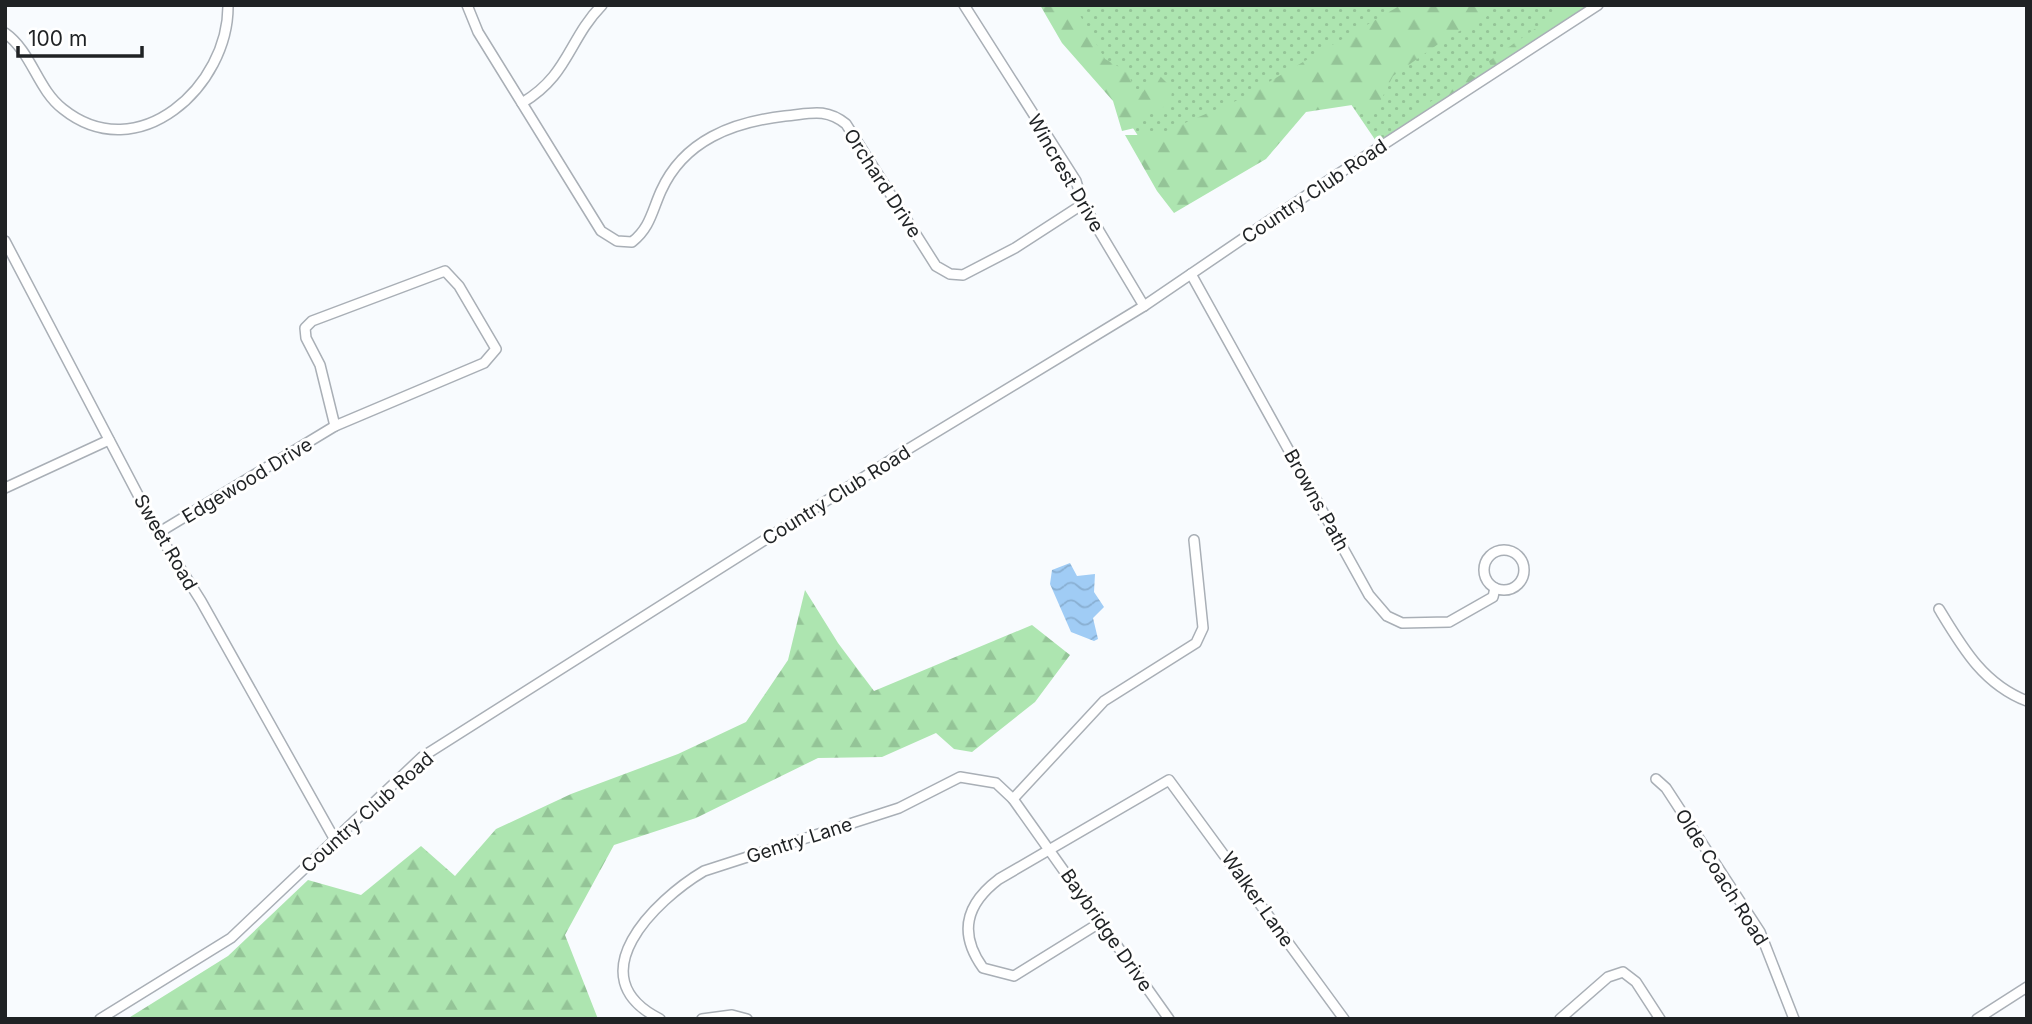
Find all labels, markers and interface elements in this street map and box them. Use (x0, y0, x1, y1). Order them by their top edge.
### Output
scale bar (18, 14, 142, 58)
text: 100 m (28, 26, 87, 51)
street label: Wincrest Drive (1023, 110, 1109, 236)
street label: Orchard Drive (839, 125, 926, 242)
street label: Country Club Road (1237, 134, 1391, 248)
street label: Edgewood Drive (178, 433, 316, 528)
street label: Country Club Road (758, 441, 914, 550)
street label: Browns Path (1279, 445, 1354, 555)
street label: Sweet Road (129, 490, 202, 594)
street label: Country Club Road (296, 747, 438, 878)
street label: Olde Coach Road (1670, 805, 1773, 950)
street label: Gentry Lane (743, 813, 855, 868)
street label: Walker Lane (1217, 848, 1299, 951)
street label: Baybridge Drive (1056, 865, 1157, 996)

